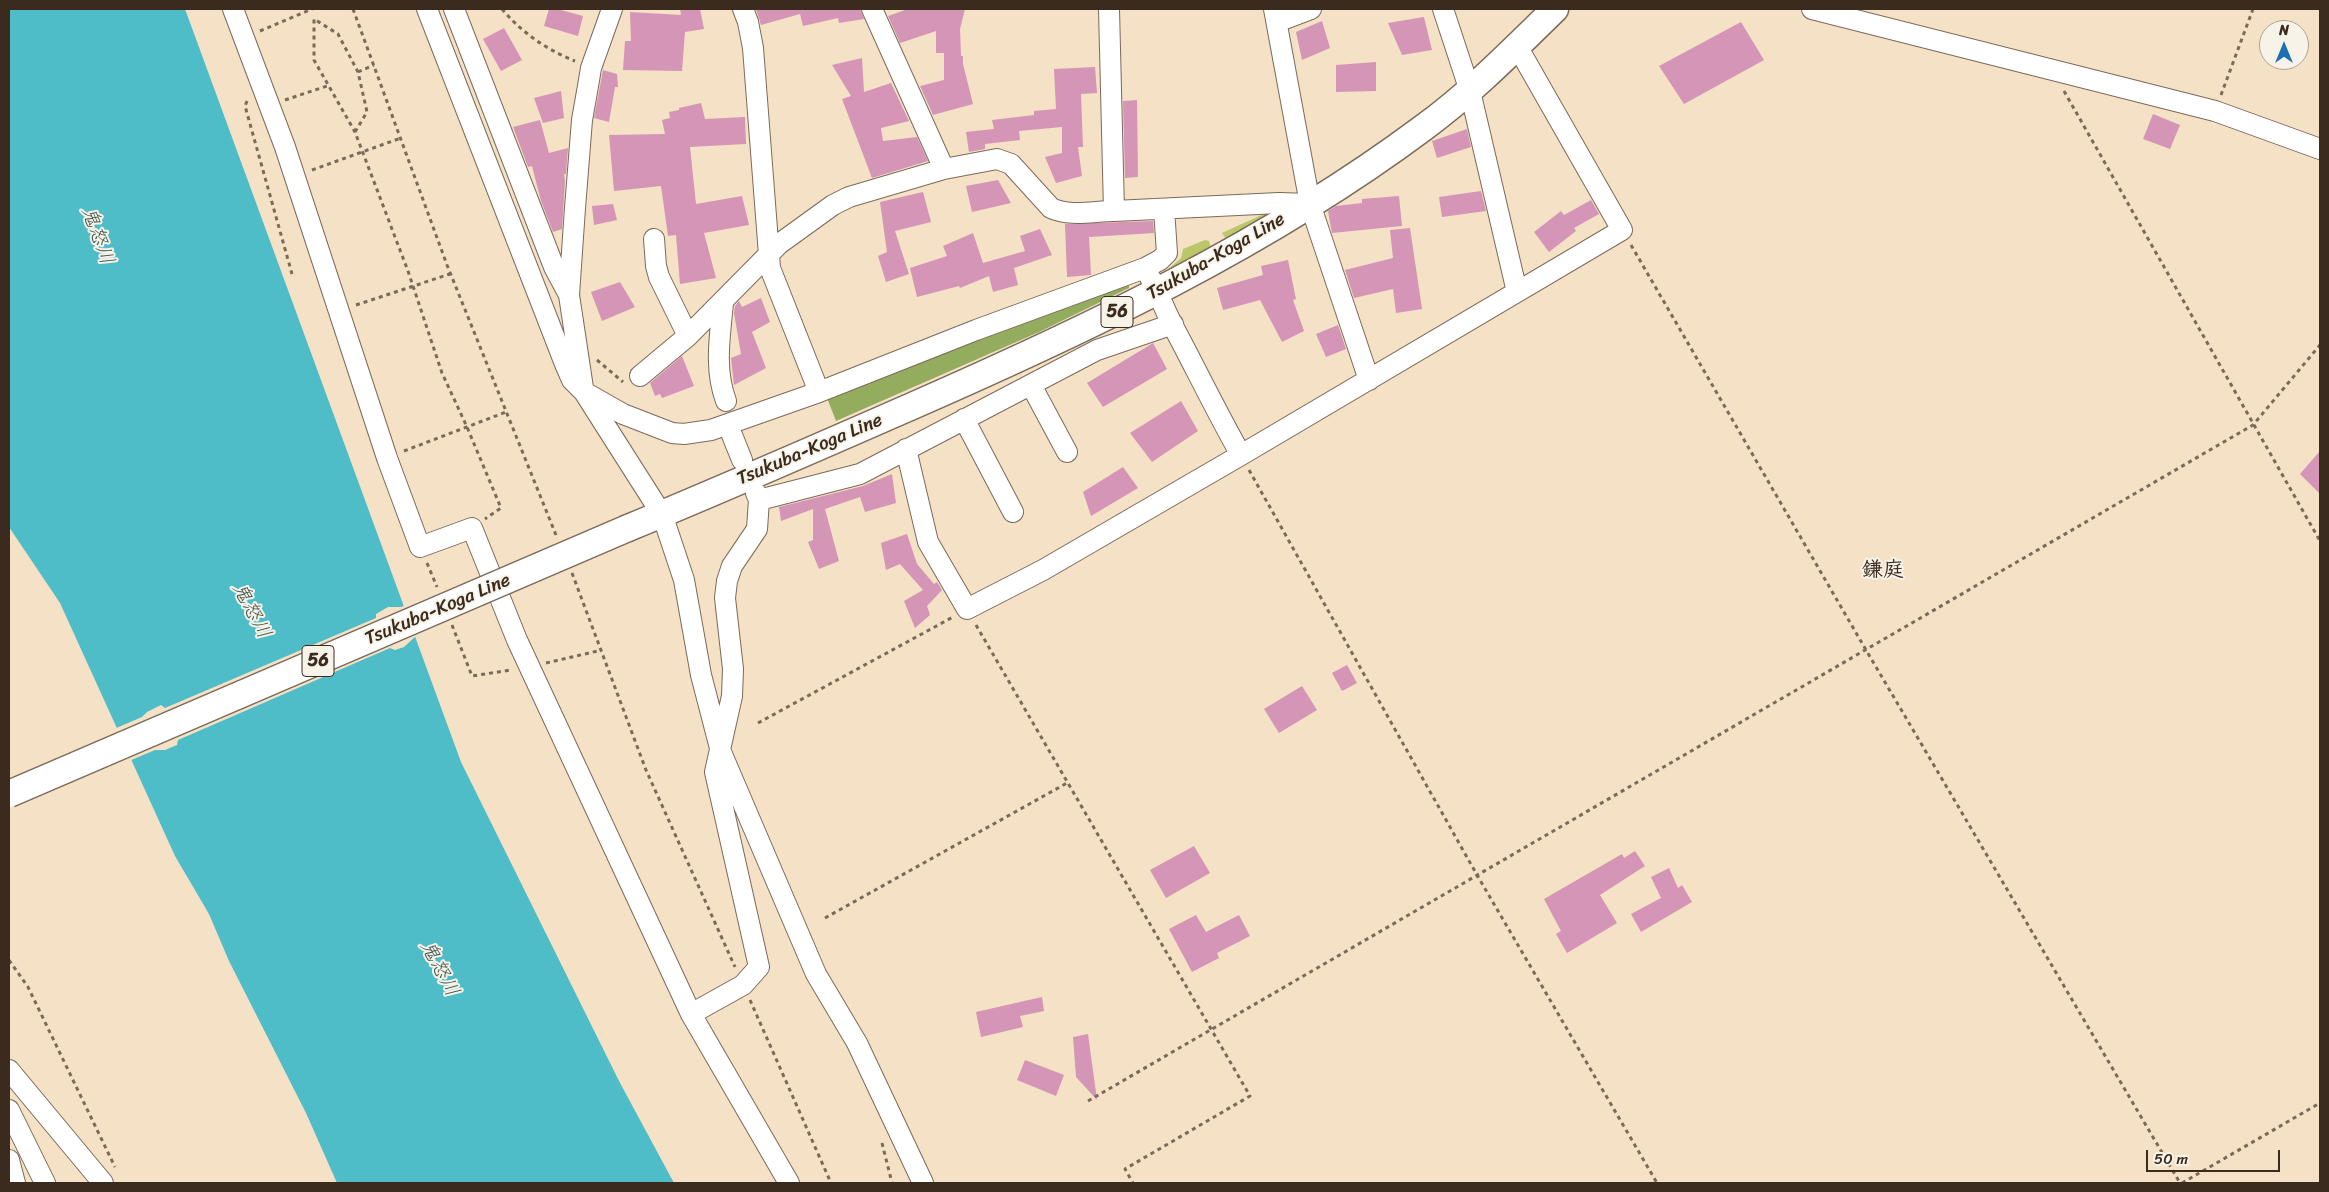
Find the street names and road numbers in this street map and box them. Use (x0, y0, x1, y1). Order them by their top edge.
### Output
street label: Tsukuba-Koga Line (1143, 208, 1289, 306)
road number: 56 (1101, 296, 1133, 328)
street label: Tsukuba-Koga Line (734, 409, 886, 491)
street label: Tsukuba-Koga Line (362, 569, 514, 651)
road number: 56 (302, 646, 334, 676)

